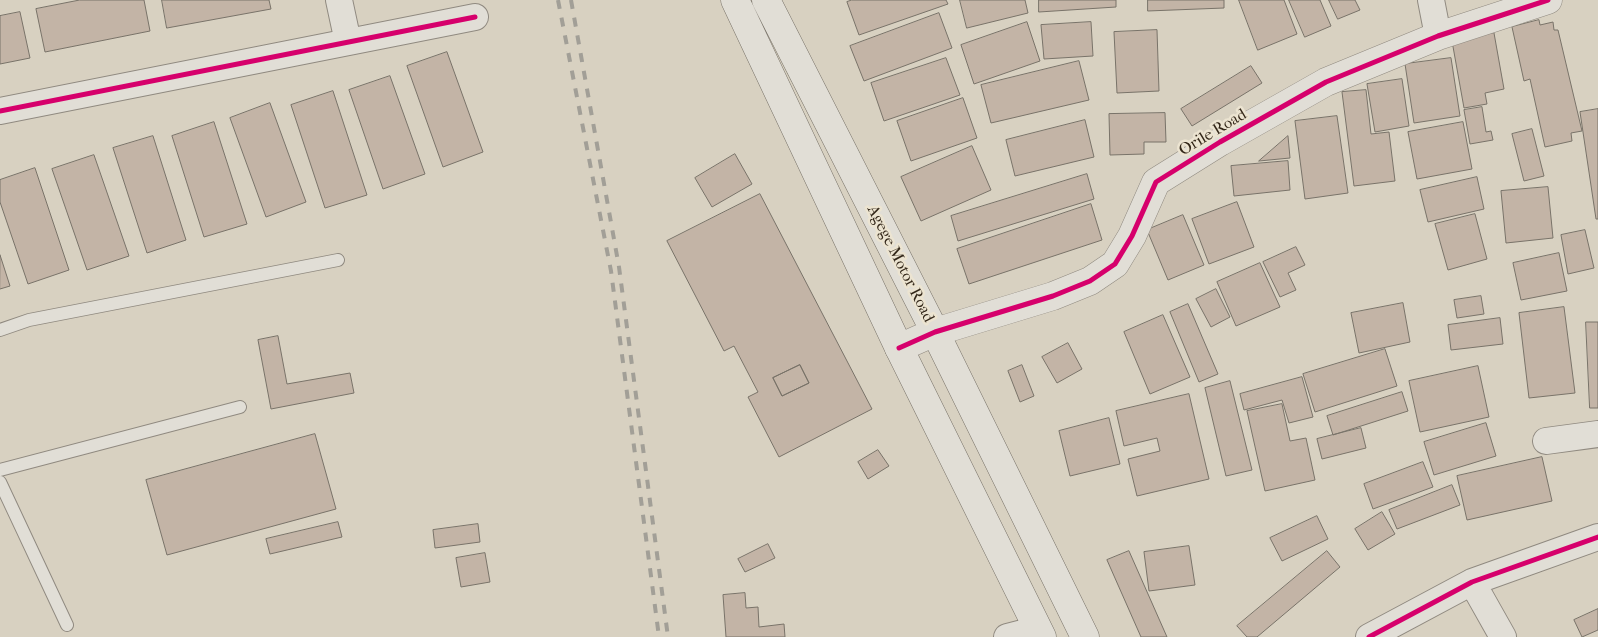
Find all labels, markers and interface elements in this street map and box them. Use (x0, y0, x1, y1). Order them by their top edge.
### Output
street label: Orile Road (1176, 105, 1250, 161)
street label: Agege Motor Road (862, 202, 938, 326)

